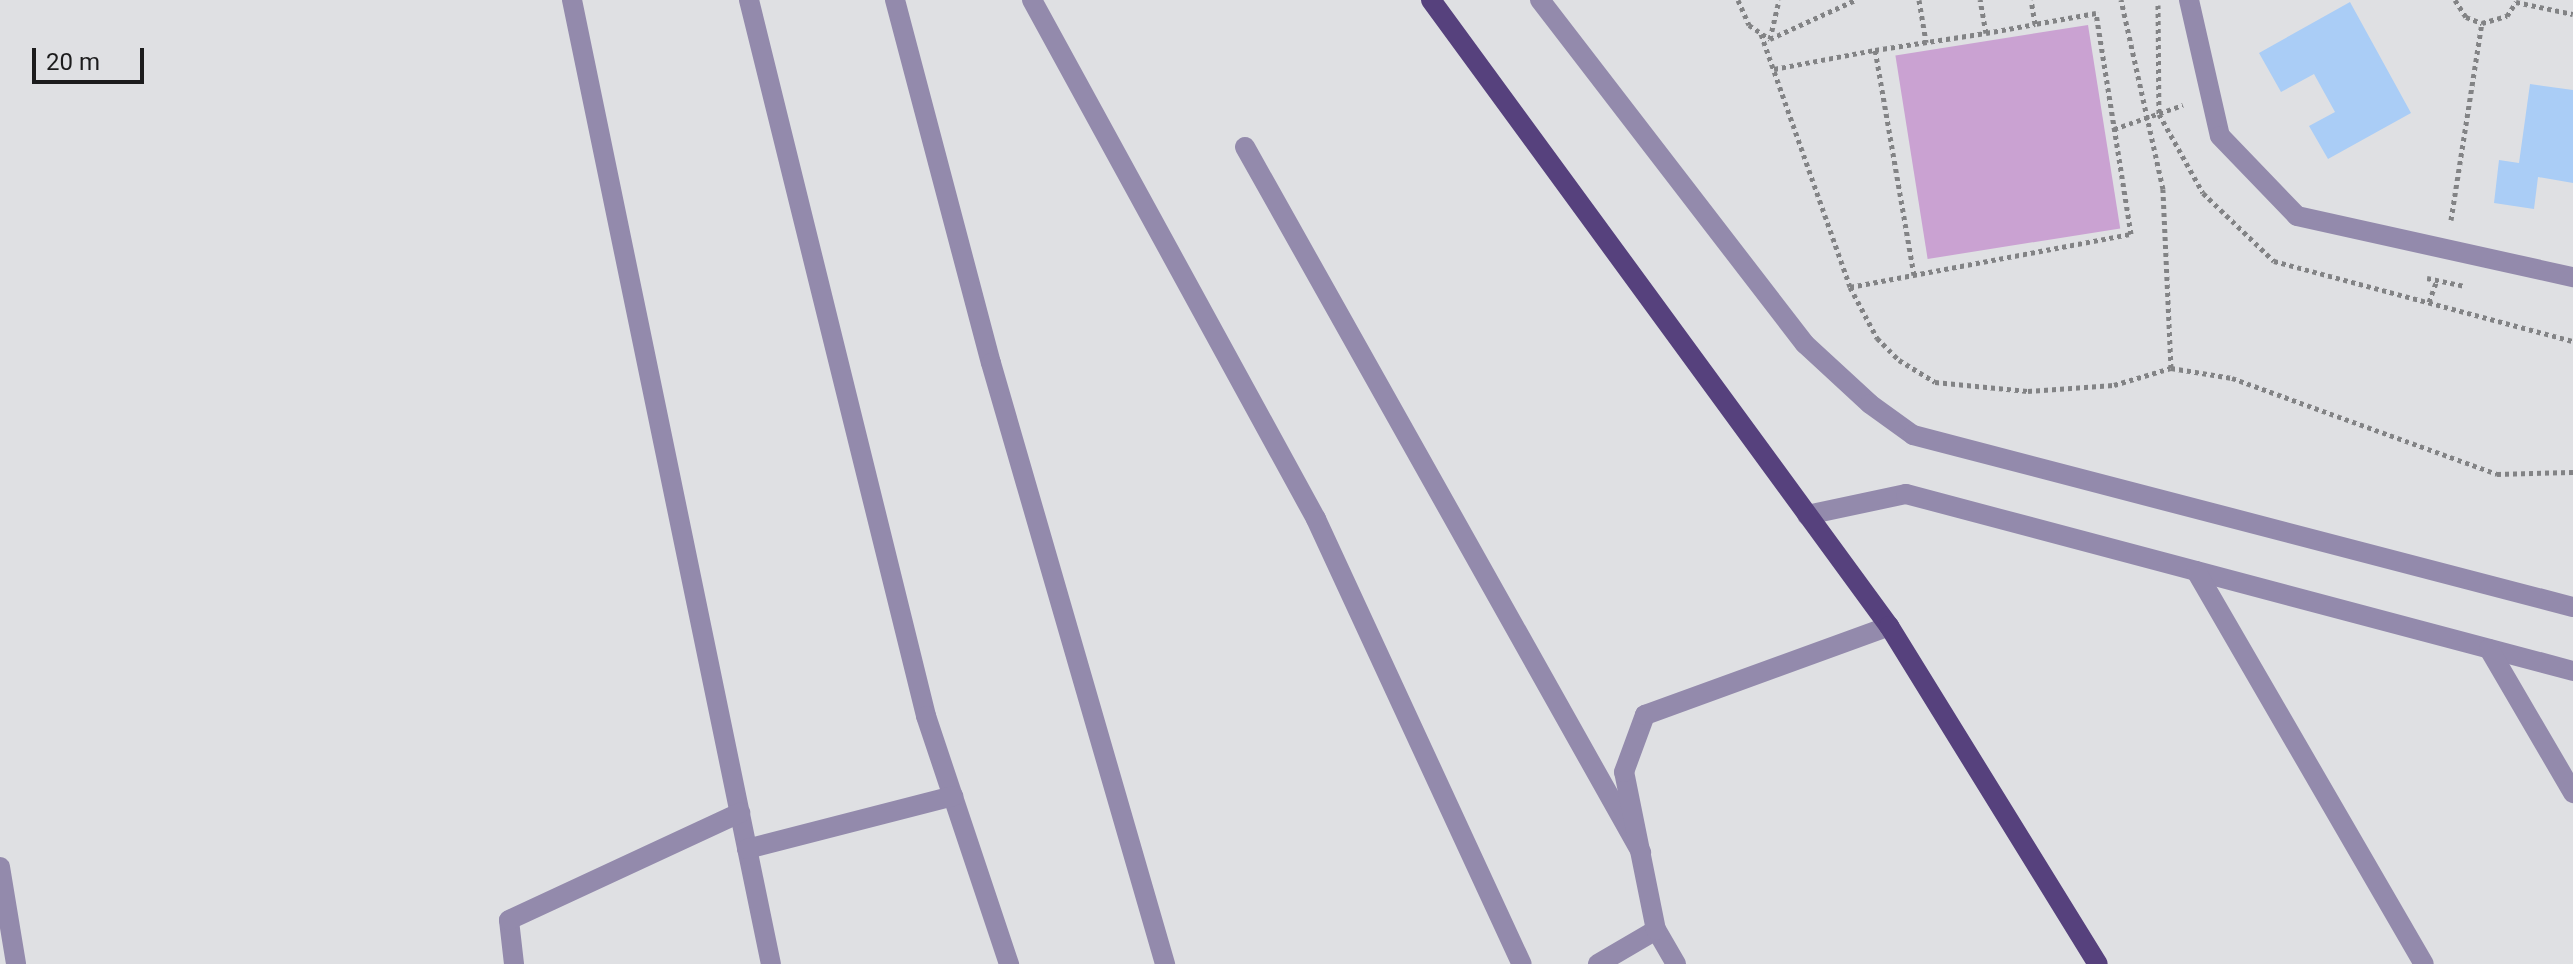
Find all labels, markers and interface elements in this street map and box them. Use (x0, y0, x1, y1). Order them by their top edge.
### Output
scale bar (36, 32, 148, 82)
text: 20 m (46, 48, 100, 76)

